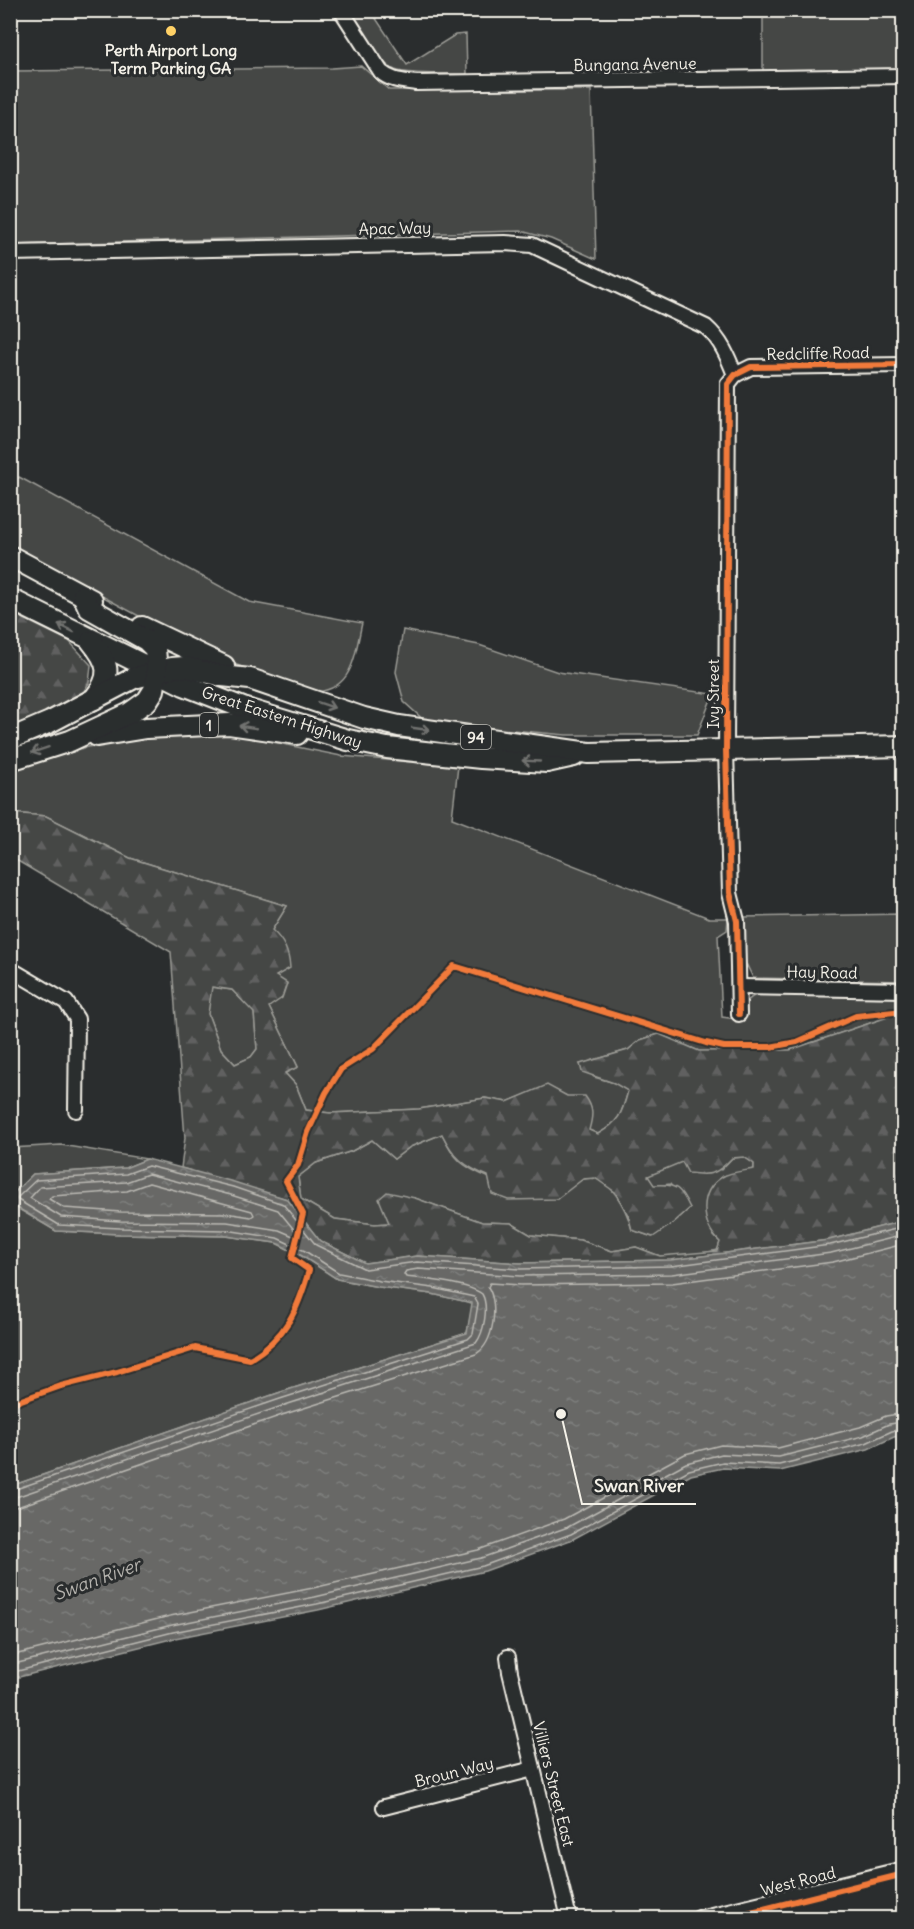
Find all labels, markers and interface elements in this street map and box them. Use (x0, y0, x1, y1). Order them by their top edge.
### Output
marker: Perth Airport Long Term Parking GA (164, 24, 178, 38)
place label: Perth Airport Long Term Parking GA (105, 40, 237, 79)
street label: Bungana Avenue (573, 53, 697, 75)
street label: Apac Way (359, 217, 431, 239)
street label: Redcliffe Road (766, 342, 870, 364)
one-way arrow (58, 621, 76, 633)
street label: Ivy Street (703, 659, 723, 729)
street label: Great Eastern Highway (199, 682, 365, 752)
one-way arrow (316, 700, 335, 711)
road number: 1 (200, 713, 218, 737)
one-way arrow (239, 721, 258, 732)
one-way arrow (411, 724, 431, 735)
road number: 94 (461, 725, 491, 749)
one-way arrow (31, 746, 50, 757)
one-way arrow (522, 755, 542, 766)
street label: Hay Road (786, 961, 858, 983)
callout: Swan River (582, 1468, 696, 1504)
text: Swan River (594, 1474, 685, 1497)
water label: Swan River (51, 1552, 146, 1605)
street label: Villiers Street East (529, 1719, 579, 1849)
street label: Broun Way (413, 1753, 495, 1791)
street label: West Road (758, 1862, 838, 1900)

